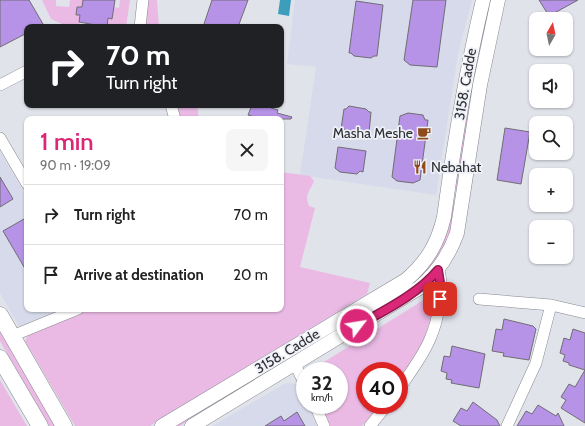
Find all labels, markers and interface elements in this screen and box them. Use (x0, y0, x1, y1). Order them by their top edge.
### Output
north arrow (529, 12, 573, 56)
map controls (529, 12, 573, 264)
text: 70 m (106, 38, 170, 72)
icon: right (40, 40, 92, 92)
street label: 3158. Cadde (450, 47, 480, 121)
button: sound (529, 64, 573, 108)
text: Turn right (106, 72, 177, 94)
button: search (529, 116, 573, 160)
place label: Masha Meshe (333, 124, 413, 142)
cafe icon: Masha Meshe (416, 125, 432, 141)
text: 1 min (40, 127, 94, 156)
button: close (226, 129, 268, 171)
text: 90 m · 19:09 (40, 157, 111, 173)
place label: Nebahat (431, 158, 481, 176)
restaurant icon: Nebahat (412, 159, 428, 175)
button: + (529, 168, 573, 212)
icon: right (40, 204, 62, 226)
text: Turn right (74, 206, 135, 224)
text: 70 m (234, 206, 268, 224)
button: − (529, 220, 573, 264)
icon: arrive (40, 264, 62, 286)
text: Arrive at destination (74, 266, 204, 284)
text: 20 m (233, 266, 268, 284)
pin (423, 282, 457, 316)
icon: arrive (429, 288, 451, 310)
position arrow (336, 305, 378, 347)
street label: 3158. Cadde (251, 325, 323, 377)
speed limit sign: 40 (356, 362, 408, 414)
text: 32 (311, 371, 333, 395)
text: km/h (311, 391, 333, 404)

